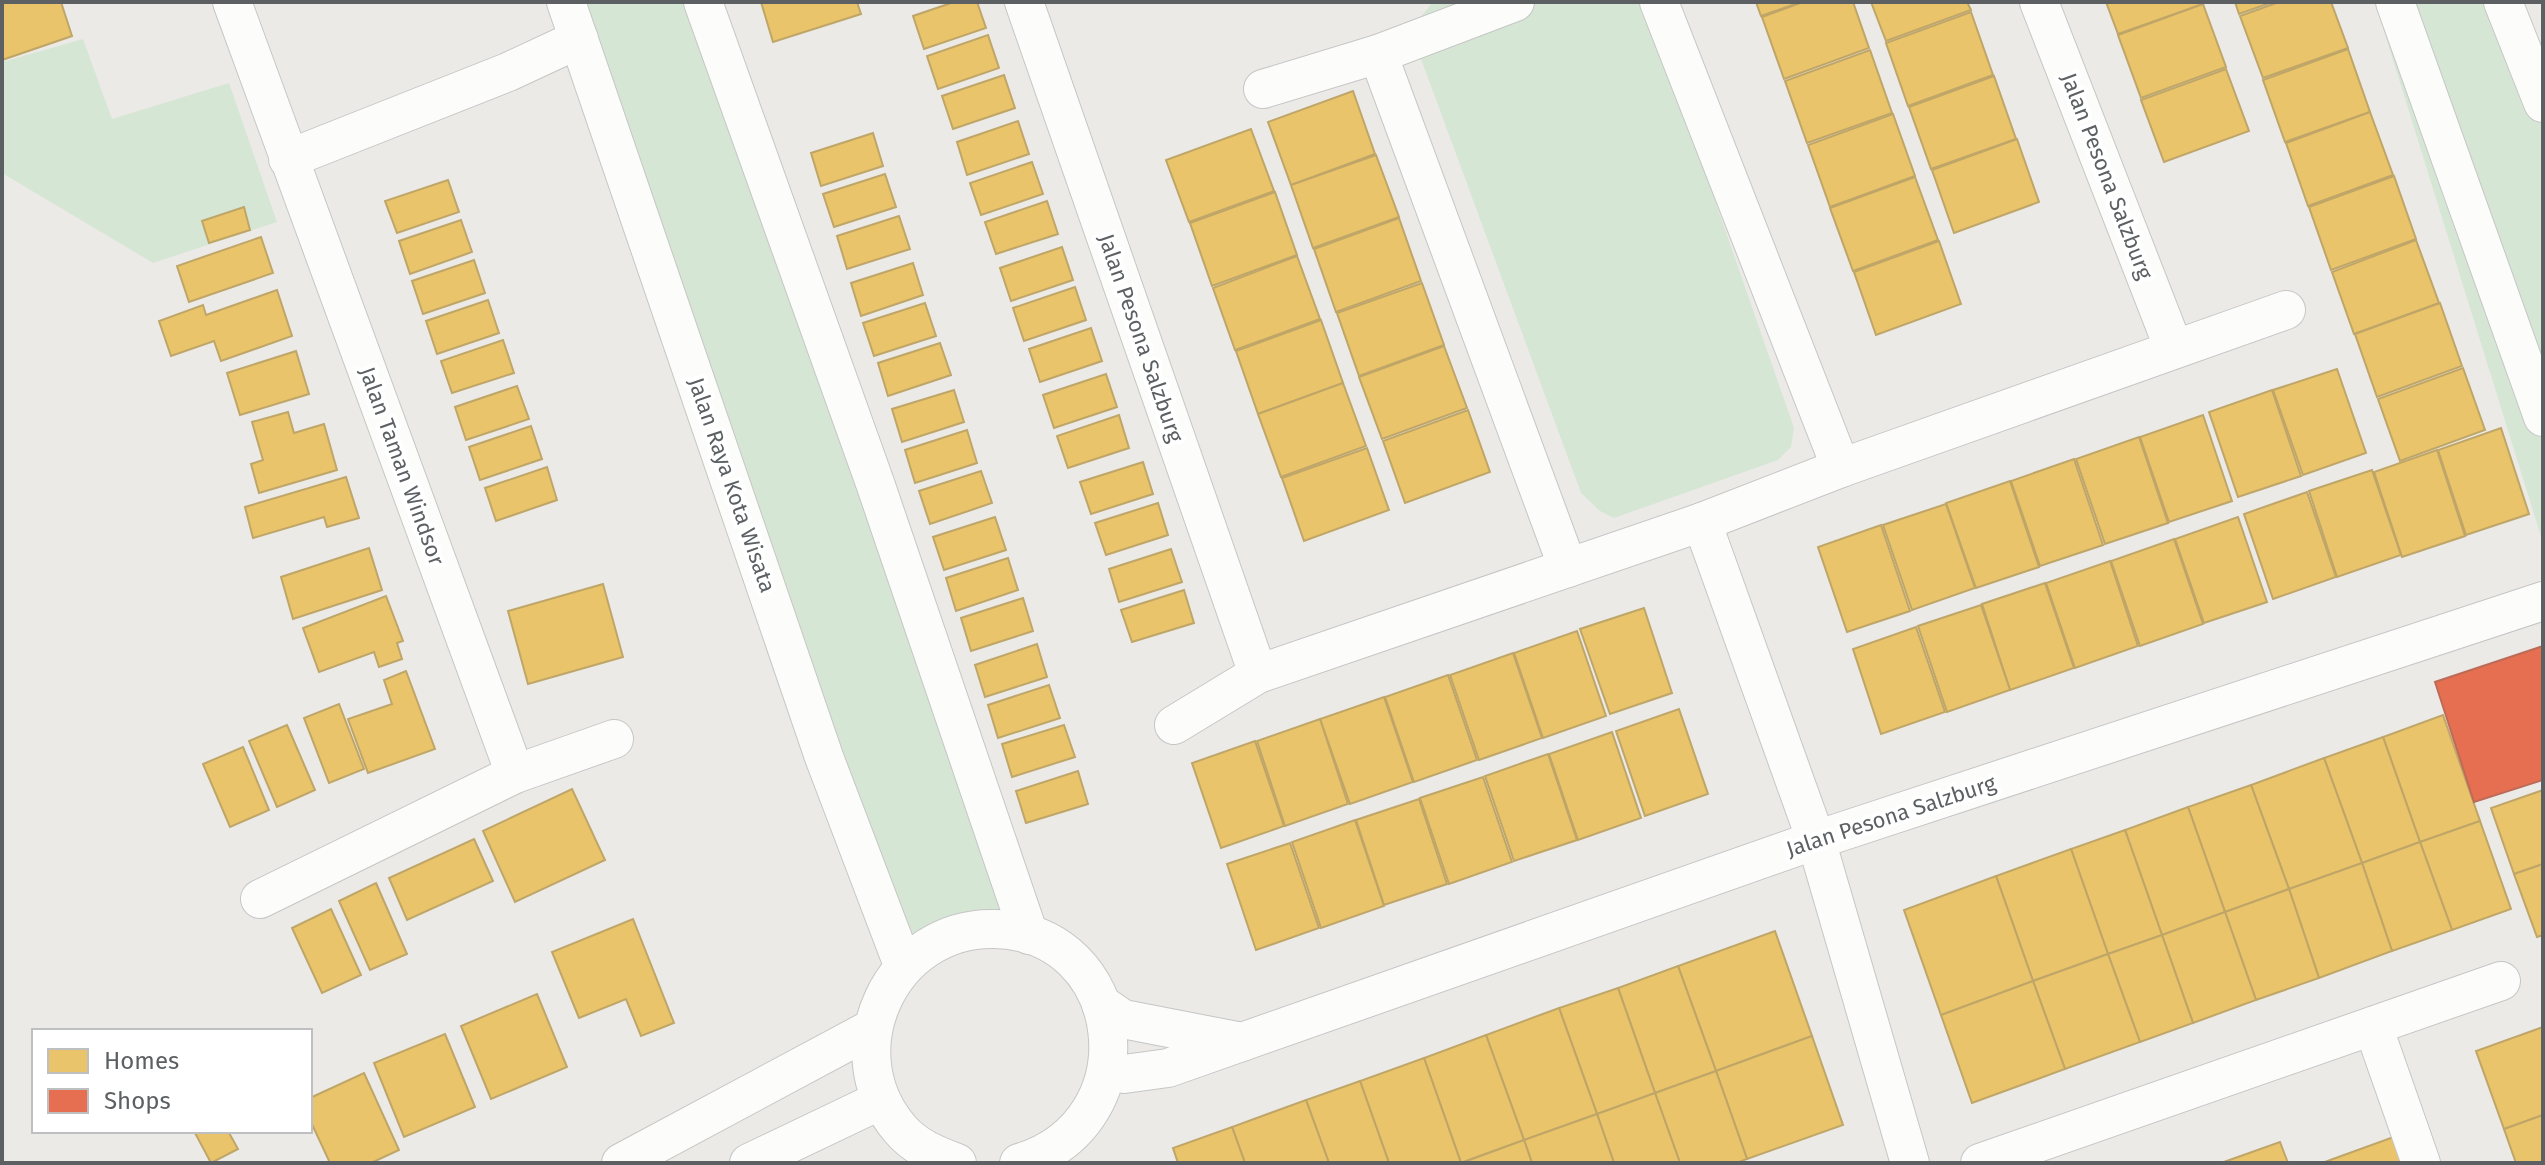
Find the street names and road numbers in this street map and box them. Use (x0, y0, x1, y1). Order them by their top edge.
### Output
street label: Jalan Pesona Salzburg (2055, 69, 2159, 284)
street label: Jalan Pesona Salzburg (1093, 230, 1190, 446)
street label: Jalan Taman Windsor (354, 363, 451, 569)
street label: Jalan Raya Kota Wisata (682, 374, 782, 596)
street label: Jalan Pesona Salzburg (1783, 769, 2000, 863)

